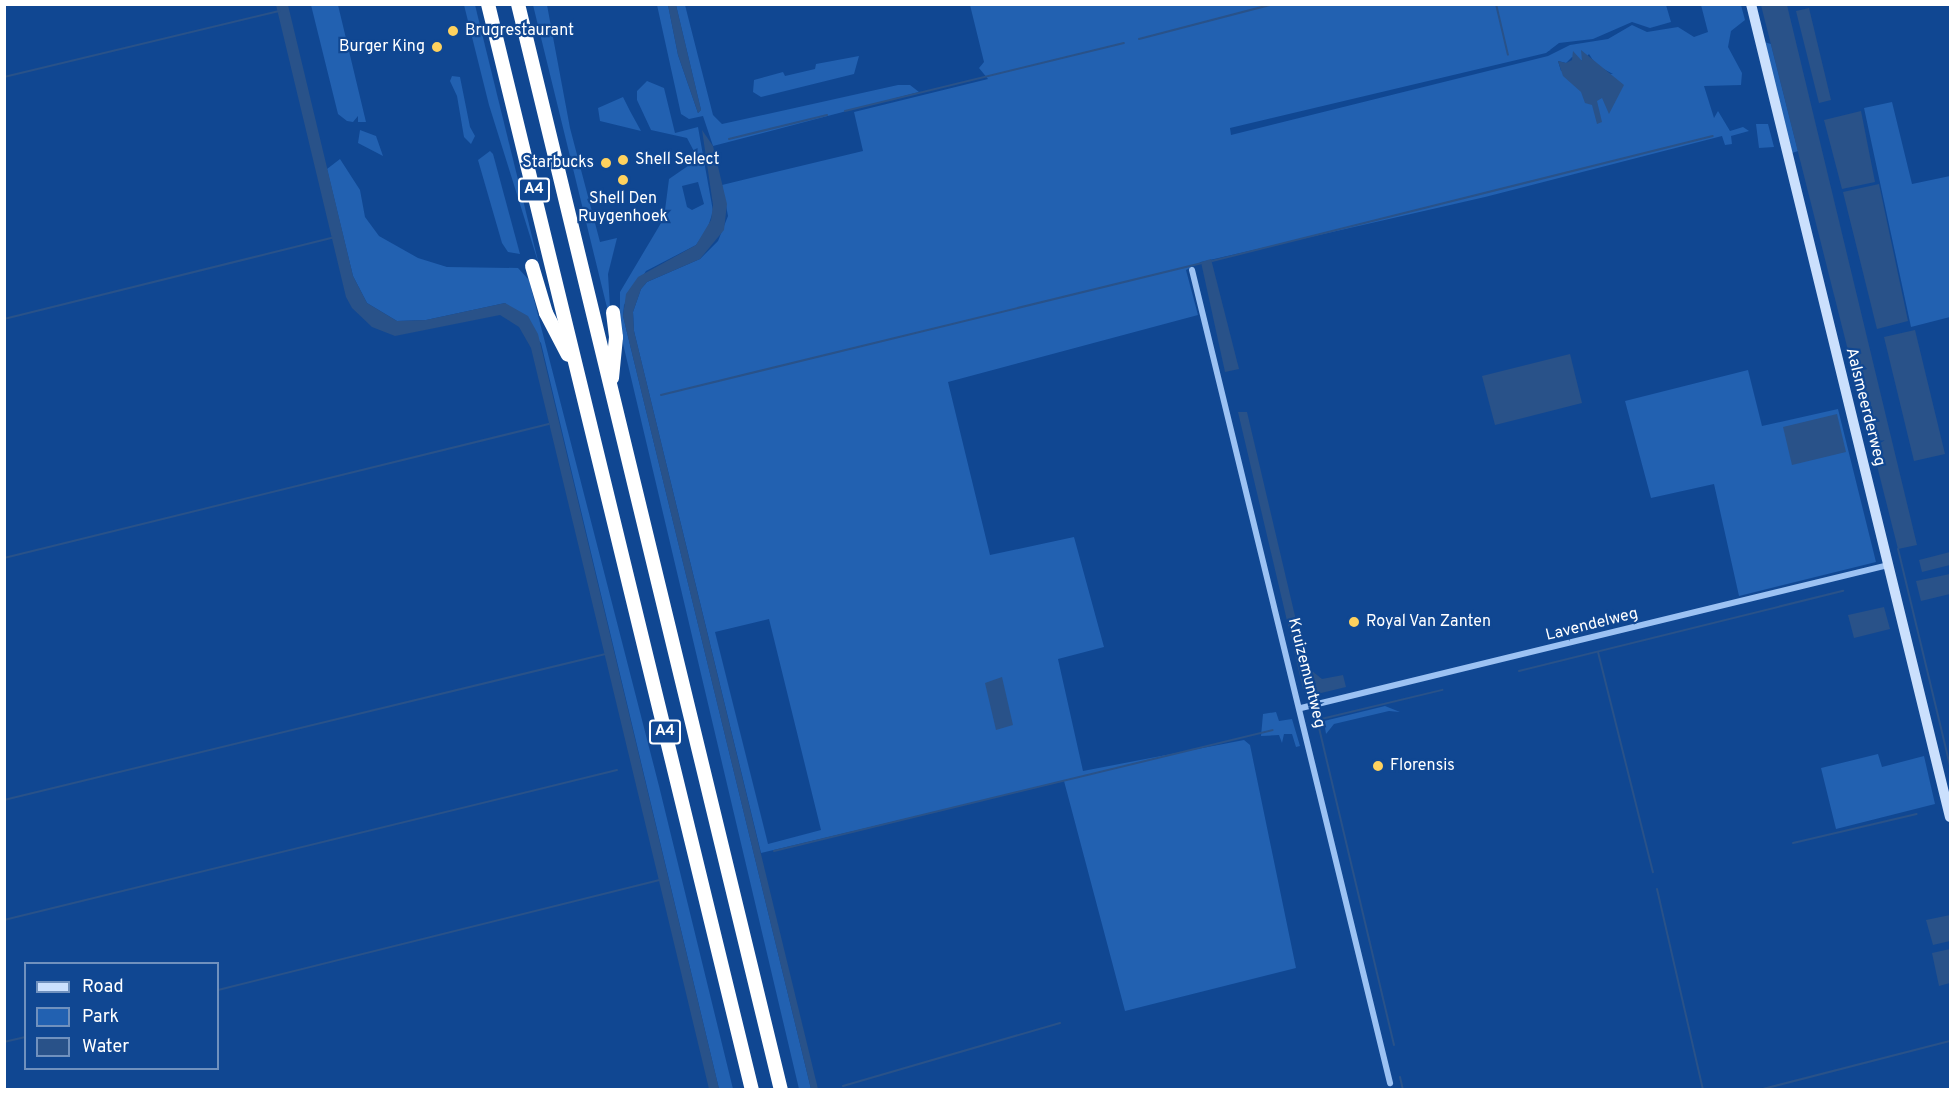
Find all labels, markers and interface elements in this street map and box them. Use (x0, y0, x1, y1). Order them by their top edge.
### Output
place label: Brugrestaurant (465, 21, 574, 41)
marker: Brugrestaurant (446, 24, 460, 38)
place label: Burger King (339, 37, 425, 57)
marker: Burger King (430, 40, 444, 54)
place label: Shell Select (635, 150, 719, 170)
place label: Starbucks (522, 153, 594, 173)
marker: Shell Select (616, 153, 630, 167)
marker: Starbucks (599, 156, 613, 170)
marker: Shell Den Ruygenhoek (616, 173, 630, 187)
road number: A4 (518, 178, 550, 202)
place label: Shell Den Ruygenhoek (578, 189, 668, 227)
street label: Aalsmeerderweg (1841, 346, 1889, 468)
street label: Lavendelweg (1544, 604, 1640, 646)
place label: Royal Van Zanten (1366, 612, 1492, 632)
marker: Royal Van Zanten (1347, 615, 1361, 629)
street label: Kruizemuntweg (1283, 616, 1329, 730)
road number: A4 (648, 720, 682, 744)
place label: Florensis (1390, 756, 1455, 776)
marker: Florensis (1371, 759, 1385, 773)
legend (24, 962, 219, 1070)
text: Road (82, 976, 124, 999)
text: Park (82, 1006, 119, 1029)
text: Water (82, 1036, 129, 1059)

